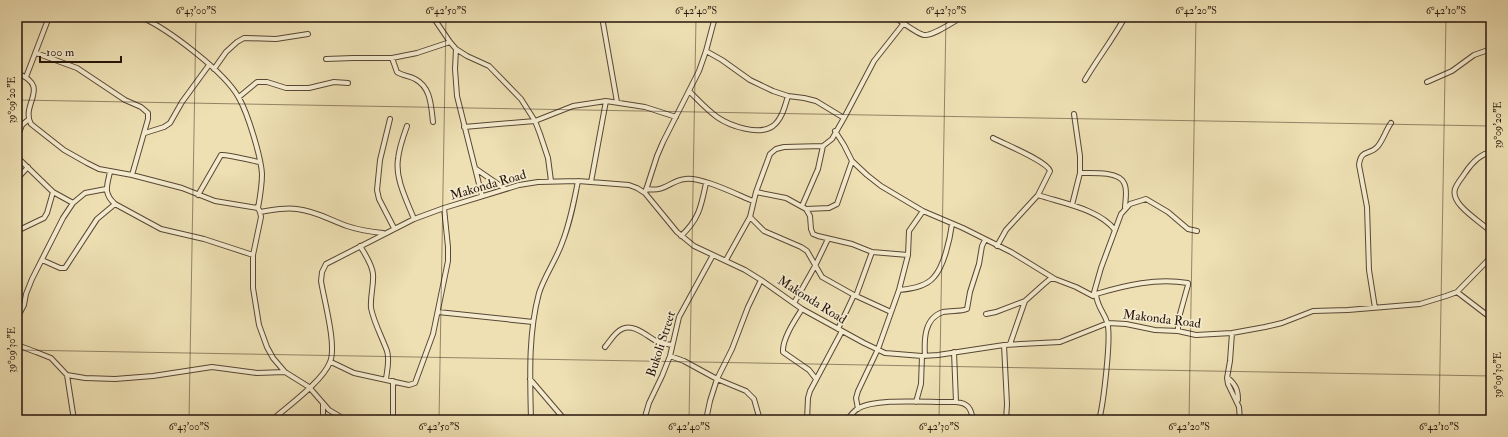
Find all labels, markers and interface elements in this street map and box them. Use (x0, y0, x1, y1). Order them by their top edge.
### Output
text: 6°43'00"S (176, 5, 216, 17)
text: 6°42'50"S (426, 5, 466, 17)
text: 6°42'40"S (675, 5, 717, 17)
text: 6°42'30"S (926, 5, 966, 17)
text: 6°42'20"S (1175, 5, 1217, 17)
text: 6°42'10"S (1426, 5, 1466, 17)
scale bar (40, 38, 121, 64)
text: 100 m (46, 45, 75, 60)
text: 39°09'20"E (6, 76, 18, 124)
text: 39°09'20"E (1492, 101, 1504, 149)
street label: Makonda Road (448, 166, 528, 203)
street label: Makonda Road (775, 272, 850, 328)
street label: Makonda Road (1122, 306, 1202, 332)
street label: Bukoli Street (643, 309, 679, 379)
text: 39°09'30"E (6, 327, 18, 373)
text: 39°09'30"E (1492, 352, 1504, 398)
text: 6°43'00"S (169, 421, 209, 433)
text: 6°42'50"S (419, 421, 459, 433)
text: 6°42'40"S (668, 421, 710, 433)
text: 6°42'30"S (919, 421, 959, 433)
text: 6°42'20"S (1168, 421, 1210, 433)
text: 6°42'10"S (1419, 421, 1459, 433)

